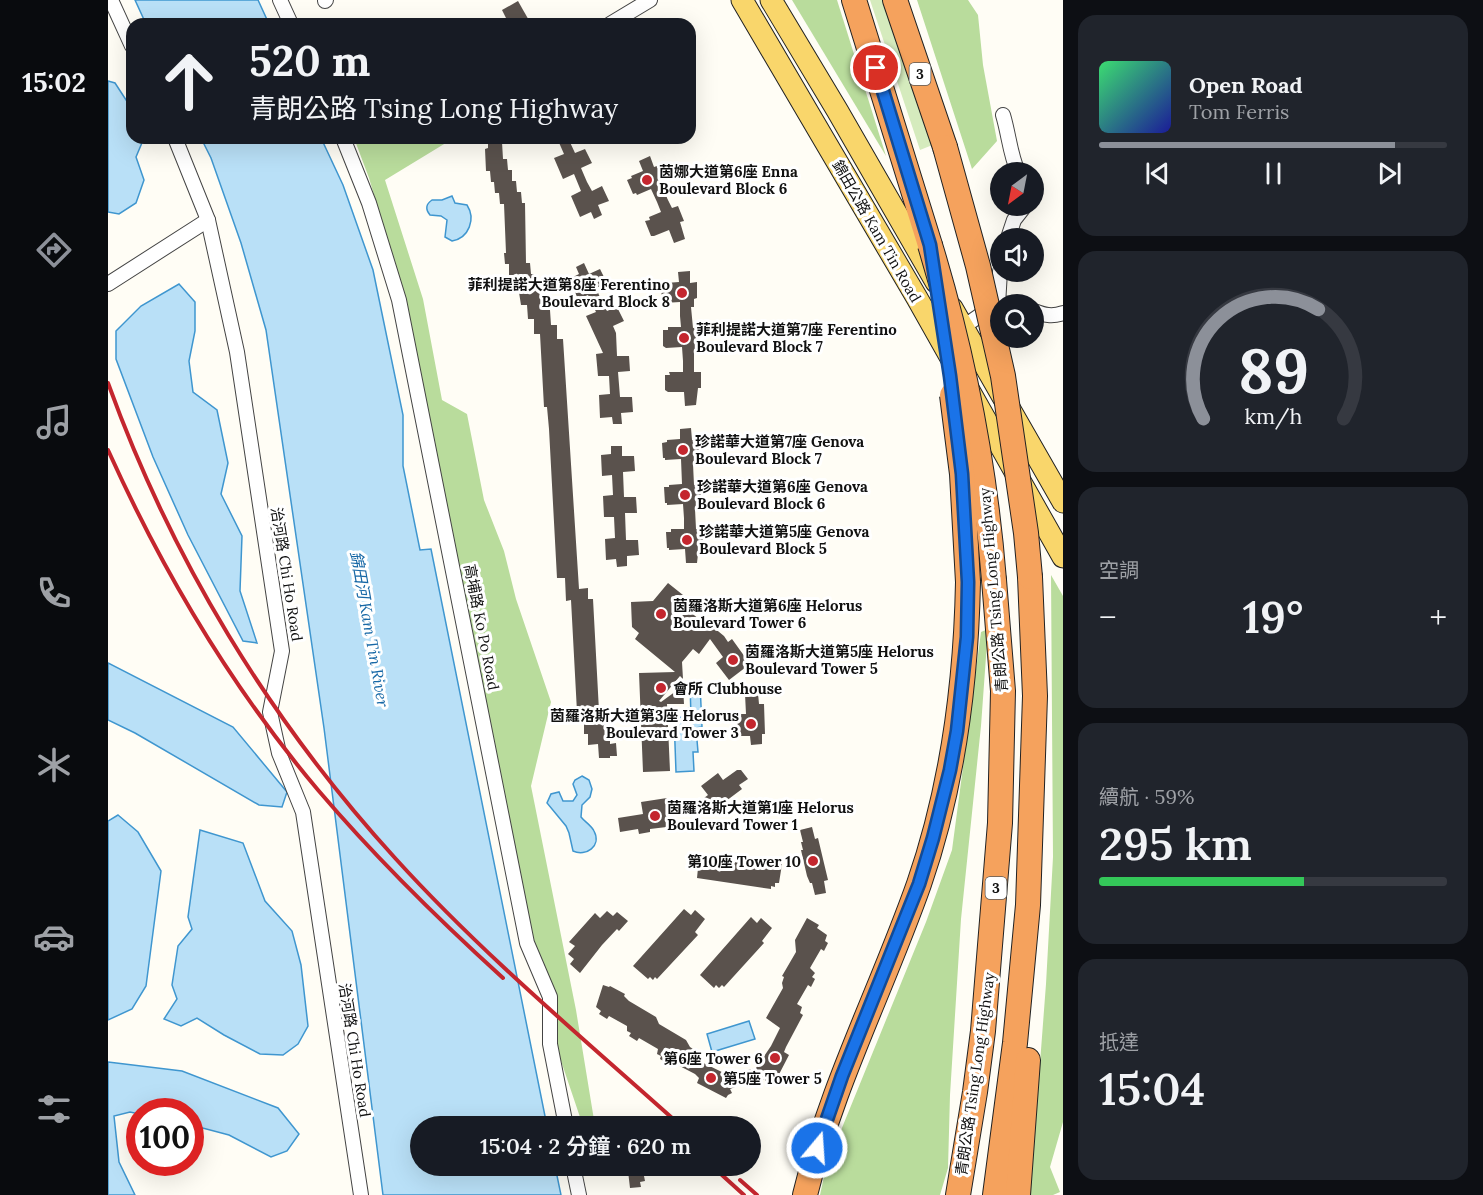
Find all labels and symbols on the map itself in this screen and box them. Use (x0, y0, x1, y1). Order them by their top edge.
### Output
pin (850, 42, 901, 93)
road number: 3 (910, 63, 930, 85)
street label: 錦田公路 Kam Tin Road (829, 157, 925, 305)
place label: 茵娜大道第6座 Enna Boulevard Block 6 (659, 162, 798, 198)
north arrow (990, 162, 1044, 216)
marker: 茵娜大道第6座 Enna Boulevard Block 6 (640, 173, 654, 187)
place label: 菲利提諾大道第8座 Ferentino Boulevard Block 8 (468, 275, 671, 311)
marker: 菲利提諾大道第8座 Ferentino Boulevard Block 8 (675, 286, 689, 300)
place label: 菲利提諾大道第7座 Ferentino Boulevard Block 7 (696, 320, 897, 356)
marker: 菲利提諾大道第7座 Ferentino Boulevard Block 7 (677, 331, 691, 345)
place label: 珍諾華大道第7座 Genova Boulevard Block 7 (695, 432, 864, 468)
marker: 珍諾華大道第7座 Genova Boulevard Block 7 (676, 443, 690, 457)
place label: 珍諾華大道第6座 Genova Boulevard Block 6 (697, 477, 868, 513)
street label: 青朗公路 Tsing Long Highway (975, 487, 1011, 693)
marker: 珍諾華大道第6座 Genova Boulevard Block 6 (678, 488, 692, 502)
street label: 治河路 Chi Ho Road (267, 506, 307, 642)
place label: 珍諾華大道第5座 Genova Boulevard Block 5 (699, 522, 869, 558)
marker: 珍諾華大道第5座 Genova Boulevard Block 5 (680, 533, 694, 547)
water label: 錦田河 Kam Tin River (346, 549, 394, 709)
street label: 高埔路 Ko Po Road (460, 562, 504, 692)
place label: 茵羅洛斯大道第6座 Helorus Boulevard Tower 6 (673, 596, 862, 632)
marker: 茵羅洛斯大道第6座 Helorus Boulevard Tower 6 (654, 607, 668, 621)
place label: 茵羅洛斯大道第5座 Helorus Boulevard Tower 5 (745, 642, 934, 678)
marker: 茵羅洛斯大道第5座 Helorus Boulevard Tower 5 (726, 653, 740, 667)
place label: 會所 Clubhouse (673, 679, 782, 698)
marker: 會所 Clubhouse (654, 681, 668, 695)
place label: 茵羅洛斯大道第3座 Helorus Boulevard Tower 3 (550, 706, 739, 742)
marker: 茵羅洛斯大道第3座 Helorus Boulevard Tower 3 (744, 717, 758, 731)
place label: 茵羅洛斯大道第1座 Helorus Boulevard Tower 1 (667, 798, 854, 834)
marker: 茵羅洛斯大道第1座 Helorus Boulevard Tower 1 (648, 809, 662, 823)
place label: 第10座 Tower 10 (687, 852, 801, 871)
marker: 第10座 Tower 10 (806, 854, 820, 868)
road number: 3 (986, 877, 1006, 899)
street label: 青朗公路 Tsing Long Highway (951, 971, 999, 1177)
street label: 治河路 Chi Ho Road (335, 982, 375, 1118)
place label: 第6座 Tower 6 (663, 1049, 763, 1068)
marker: 第6座 Tower 6 (768, 1051, 782, 1065)
place label: 第5座 Tower 5 (723, 1069, 822, 1088)
marker: 第5座 Tower 5 (704, 1071, 718, 1085)
speed limit sign: 100 (126, 1098, 204, 1176)
position arrow (785, 1116, 849, 1180)

